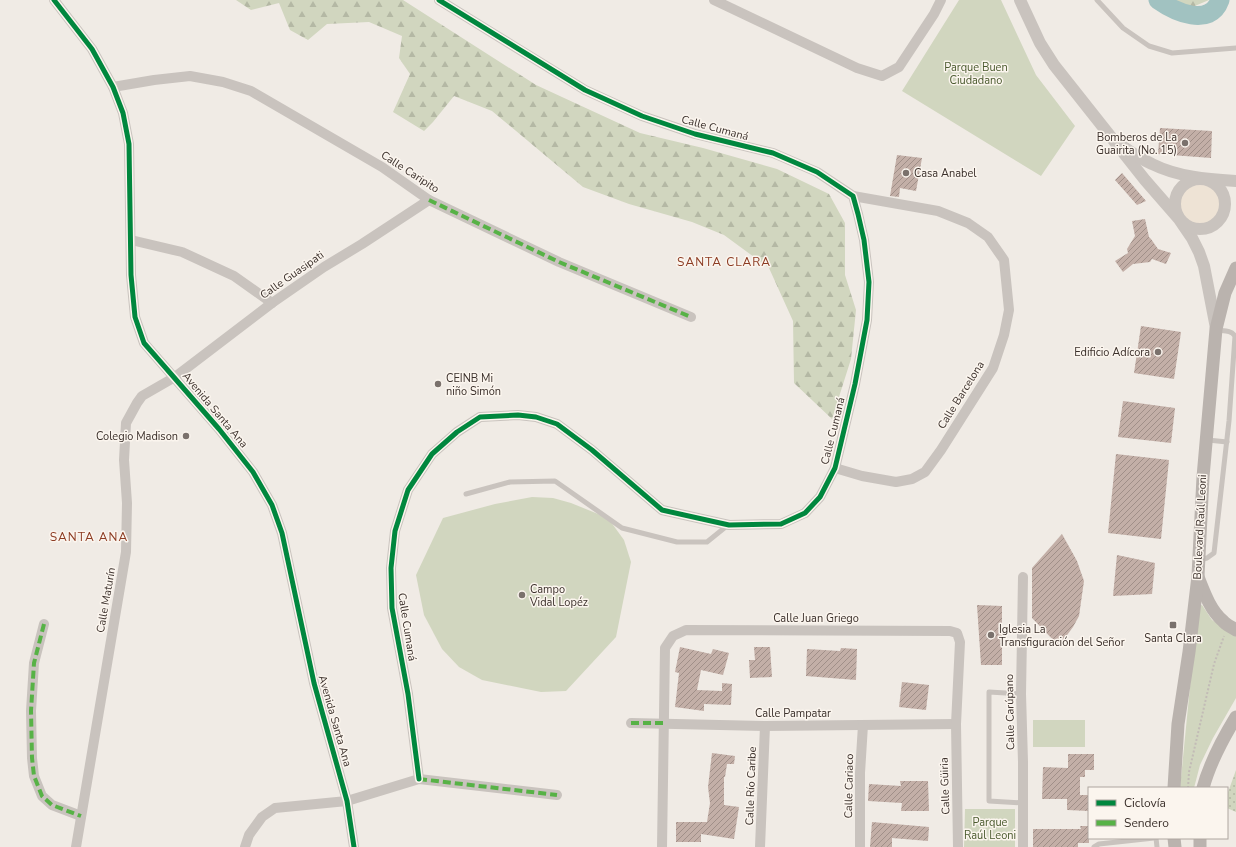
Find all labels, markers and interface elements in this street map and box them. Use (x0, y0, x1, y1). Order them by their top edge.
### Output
park label: Parque Buen Ciudadano (944, 60, 1008, 88)
street label: Calle Cumaná (680, 112, 750, 144)
place label: Bomberos de La Guairita (No. 15) (1096, 130, 1177, 158)
marker: Bomberos de La Guairita (No. 15) (1180, 138, 1190, 148)
street label: Calle Caripito (378, 148, 442, 196)
place label: Casa Anabel (914, 166, 977, 181)
marker: Casa Anabel (901, 168, 911, 178)
street label: Calle Guasipati (257, 247, 327, 303)
district label: SANTA CLARA (677, 254, 771, 270)
place label: Edificio Adícora (1074, 345, 1150, 360)
marker: Edificio Adícora (1153, 347, 1163, 357)
street label: Calle Barcelona (934, 358, 988, 432)
street label: Avenida Santa Ana (179, 369, 251, 451)
place label: CEINB Mi niño Simón (446, 371, 501, 399)
marker: CEINB Mi niño Simón (433, 379, 443, 389)
street label: Calle Cumaná (817, 396, 849, 466)
place label: Colegio Madison (96, 429, 178, 444)
marker: Colegio Madison (181, 431, 191, 441)
street label: Boulevard Raúl Leoni (1190, 474, 1210, 580)
district label: SANTA ANA (50, 529, 128, 545)
street label: Calle Maturín (93, 566, 119, 634)
place label: Campo Vidal Lopéz (529, 582, 588, 610)
marker: Campo Vidal Lopéz (517, 590, 527, 600)
street label: Calle Cumaná (394, 592, 420, 662)
street label: Calle Juan Griego (773, 611, 859, 626)
marker: Santa Clara (1168, 620, 1178, 630)
place label: Iglesia La Transfiguración del Señor (999, 622, 1125, 650)
marker: Iglesia La Transfiguración del Señor (986, 630, 996, 640)
place label: Santa Clara (1144, 631, 1202, 646)
street label: Avenida Santa Ana (315, 674, 355, 769)
street label: Calle Carúpano (1002, 674, 1018, 750)
street label: Calle Pampatar (755, 706, 831, 721)
street label: Calle Río Caribe (742, 746, 760, 826)
street label: Calle Cariaco (841, 754, 857, 818)
street label: Calle Güiria (937, 757, 953, 815)
legend (1088, 787, 1228, 839)
text: Ciclovía (1124, 795, 1166, 811)
park label: Parque Raúl Leoni (964, 815, 1016, 843)
text: Sendero (1124, 815, 1169, 831)

